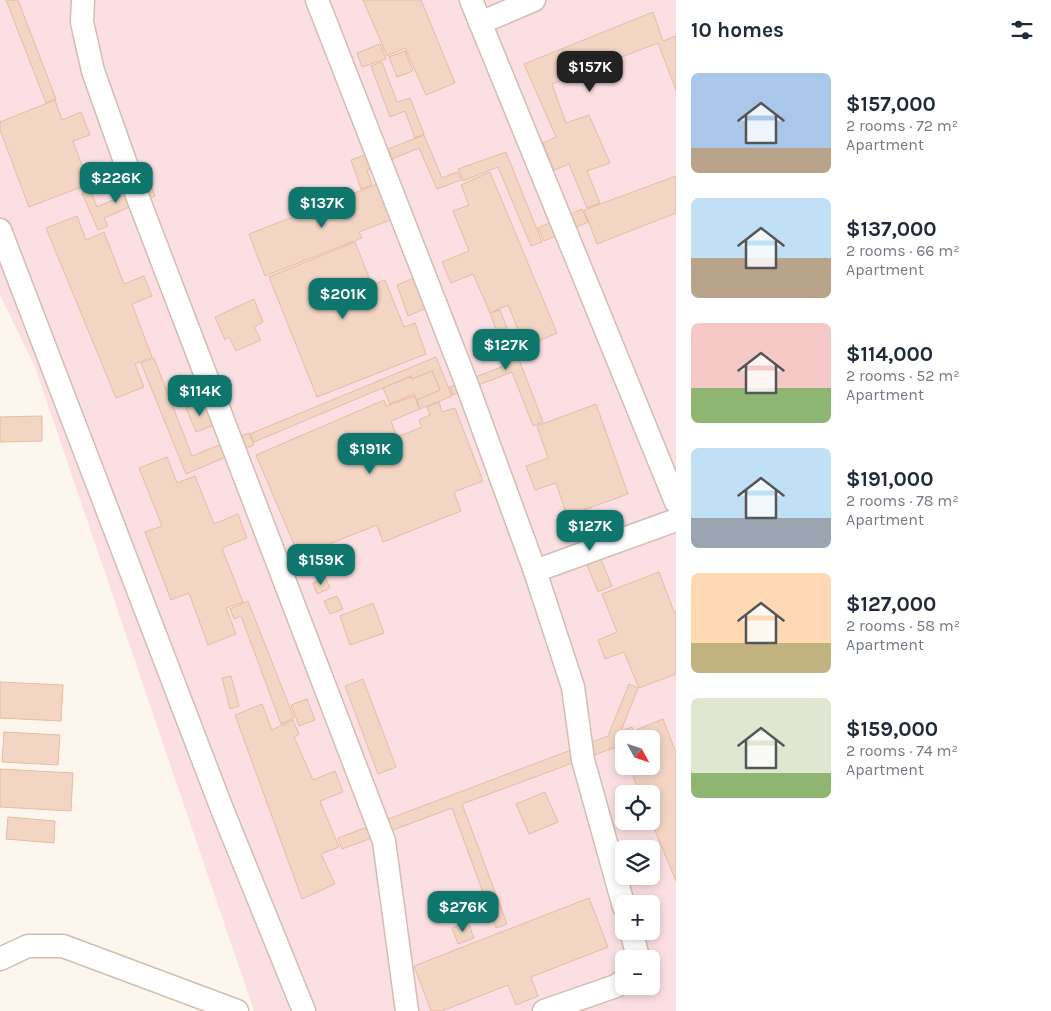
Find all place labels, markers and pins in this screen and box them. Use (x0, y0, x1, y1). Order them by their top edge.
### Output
pin: $157K (555, 51, 625, 93)
pin: $226K (81, 162, 151, 204)
pin: $137K (287, 186, 357, 229)
pin: $201K (308, 278, 378, 320)
pin: $127K (471, 328, 541, 371)
pin: $114K (165, 374, 235, 417)
pin: $191K (335, 432, 405, 475)
pin: $127K (555, 510, 625, 552)
pin: $159K (286, 544, 356, 586)
pin: $276K (428, 890, 498, 933)

